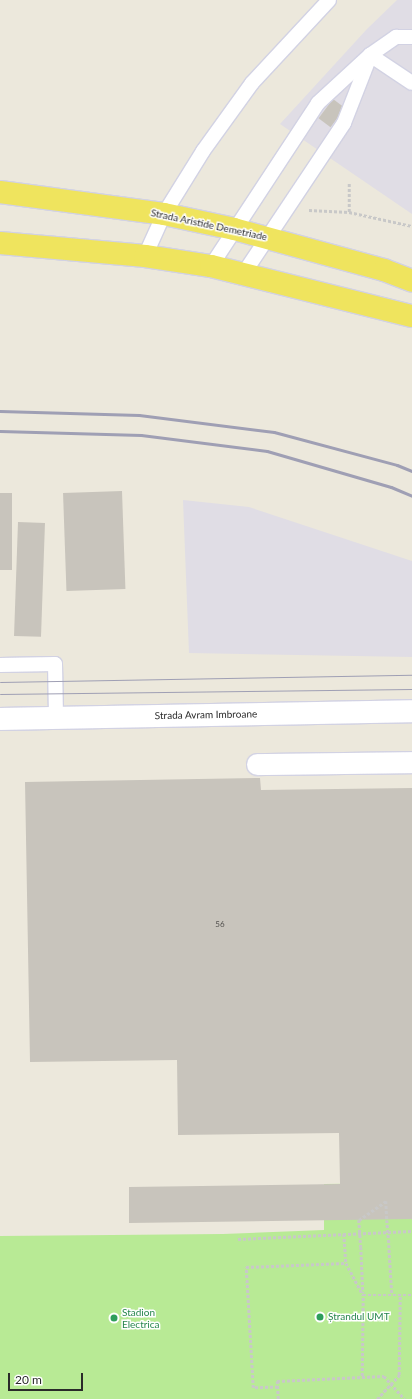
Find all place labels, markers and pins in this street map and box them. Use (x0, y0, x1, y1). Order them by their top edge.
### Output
place label: Stadion Electrica (122, 1306, 160, 1330)
place label: Ștrandul UMT (328, 1311, 390, 1323)
marker: Ștrandul UMT (315, 1312, 325, 1322)
marker: Stadion Electrica (109, 1313, 119, 1323)

